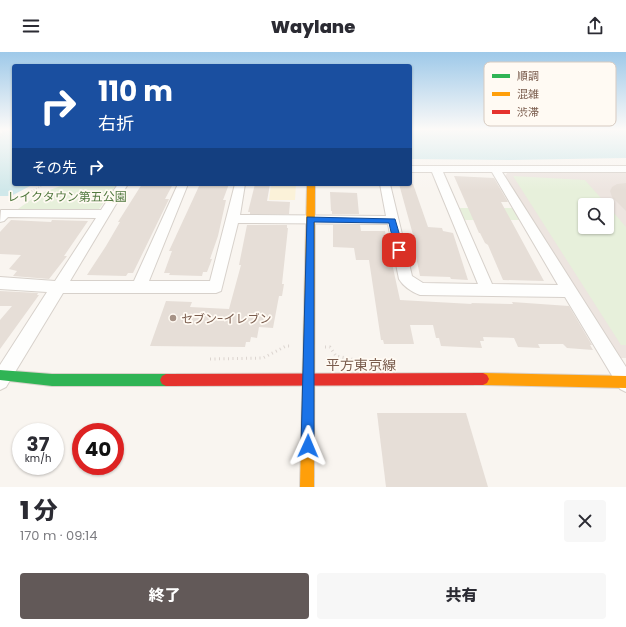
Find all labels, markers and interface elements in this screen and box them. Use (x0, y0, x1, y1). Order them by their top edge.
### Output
text: Waylane (271, 14, 355, 39)
icon: menu (20, 15, 42, 37)
icon: share (584, 15, 606, 37)
legend (484, 62, 616, 126)
text: 順調 (517, 68, 539, 84)
text: 110 m (98, 72, 173, 111)
icon: right (32, 80, 84, 132)
text: 混雑 (517, 86, 539, 102)
text: 渋滞 (517, 104, 539, 120)
text: 右折 (98, 111, 134, 136)
icon: right (85, 156, 107, 178)
text: その先 (32, 157, 77, 178)
park label: レイクタウン第五公園 (7, 188, 127, 205)
map controls (578, 198, 614, 234)
button: search (578, 198, 614, 234)
pin (382, 233, 416, 267)
icon: arrive (388, 239, 410, 261)
place label: セブン-イレブン (181, 310, 272, 327)
marker: セブン-イレブン (168, 313, 178, 323)
street label: 平方東京線 (326, 355, 396, 375)
speed limit sign: 40 (72, 423, 124, 475)
position arrow (287, 425, 329, 467)
text: 37 (27, 430, 49, 458)
text: km/h (25, 451, 51, 466)
text: 1 分 (20, 494, 58, 527)
button: close (564, 500, 606, 542)
text: 170 m · 09:14 (20, 526, 97, 545)
button: 終了 (20, 573, 309, 619)
button: 共有 (317, 573, 606, 619)

